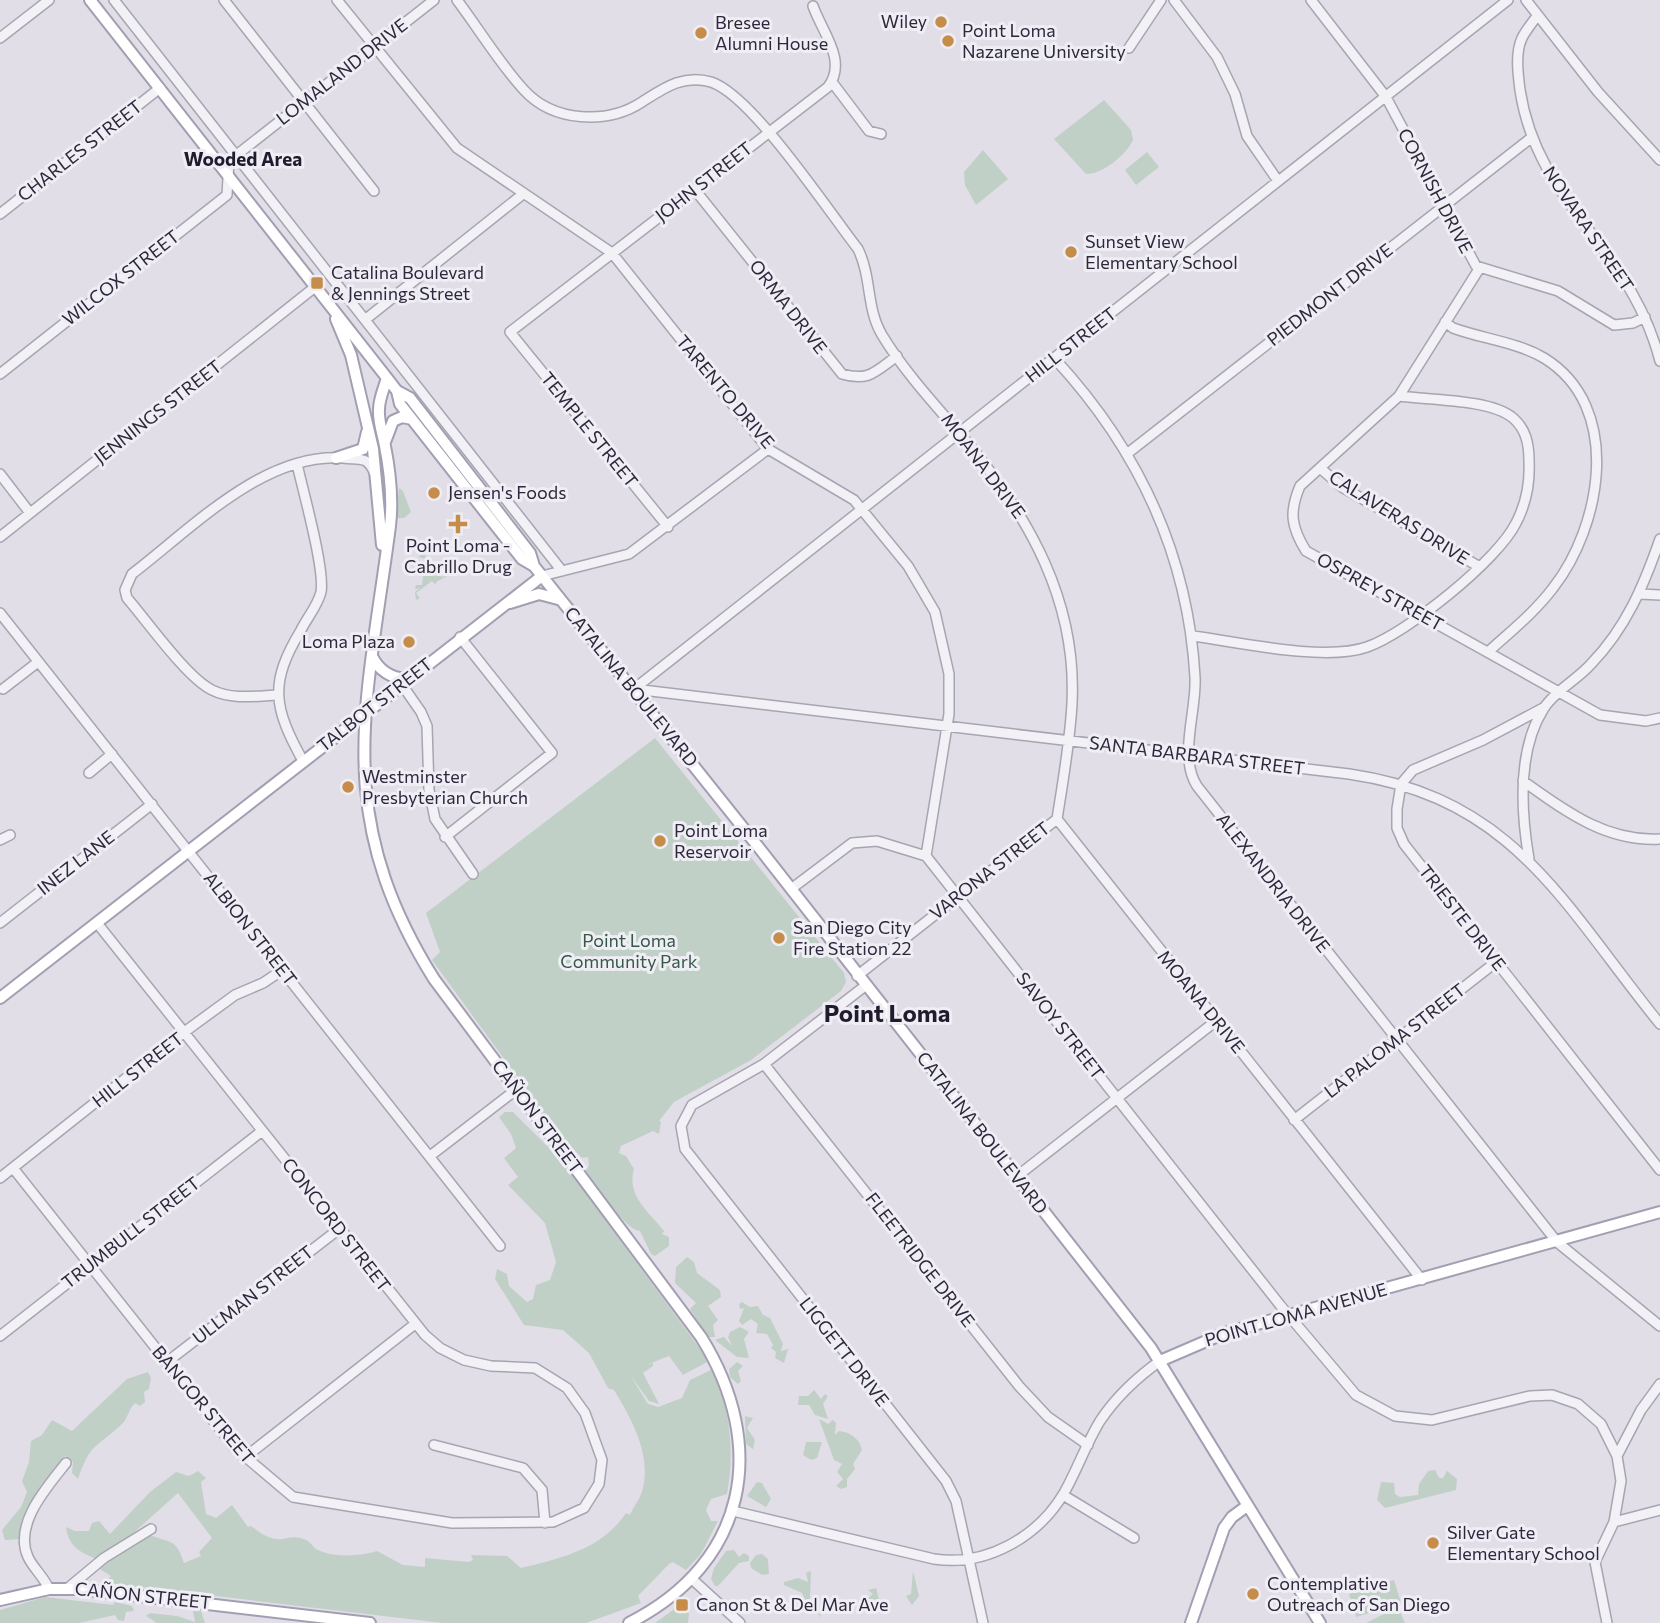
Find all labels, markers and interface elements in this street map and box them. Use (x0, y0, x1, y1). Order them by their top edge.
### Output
place label: Wiley (881, 10, 927, 32)
place label: Bresee Alumni House (715, 11, 828, 54)
street label: LOMALAND DRIVE (271, 13, 411, 129)
marker: Wiley (933, 14, 949, 30)
place label: Point Loma Nazarene University (962, 19, 1126, 62)
marker: Bresee Alumni House (693, 25, 709, 41)
marker: Point Loma Nazarene University (940, 33, 956, 49)
street label: CHARLES STREET (13, 95, 146, 206)
street label: CORNISH DRIVE (1394, 124, 1478, 257)
street label: JOHN STREET (650, 136, 756, 226)
district label: Wooded Area (184, 147, 302, 170)
street label: NOVARA STREET (1539, 162, 1639, 295)
street label: WILCOX STREET (58, 225, 183, 330)
place label: Sunset View Elementary School (1085, 230, 1238, 273)
street label: PIEDMONT DRIVE (1262, 238, 1397, 350)
marker: Sunset View Elementary School (1063, 244, 1079, 260)
street label: ORMA DRIVE (745, 255, 832, 358)
place label: Catalina Boulevard & Jennings Street (331, 261, 484, 304)
marker: Catalina Boulevard & Jennings Street (309, 275, 325, 291)
street label: HILL STREET (1020, 302, 1120, 387)
street label: TARENTO DRIVE (672, 330, 780, 453)
street label: JENNINGS STREET (89, 355, 226, 468)
street label: TEMPLE STREET (537, 367, 643, 491)
street label: MOANA DRIVE (937, 408, 1031, 522)
street label: CALAVERAS DRIVE (1325, 465, 1474, 569)
place label: Jensen's Foods (448, 481, 566, 503)
marker: Jensen's Foods (426, 485, 442, 501)
marker: Point Loma - Cabrillo Drug (450, 516, 466, 532)
place label: Point Loma - Cabrillo Drug (404, 534, 512, 577)
street label: OSPREY STREET (1313, 547, 1448, 635)
street label: CATALINA BOULEVARD (560, 602, 703, 771)
place label: Loma Plaza (302, 630, 395, 652)
marker: Loma Plaza (401, 634, 417, 650)
street label: TALBOT STREET (312, 652, 436, 756)
street label: SANTA BARBARA STREET (1088, 731, 1306, 779)
place label: Westminster Presbyterian Church (362, 765, 528, 808)
marker: Westminster Presbyterian Church (340, 779, 356, 795)
street label: ALEXANDRIA DRIVE (1212, 808, 1335, 957)
street label: VARONA STREET (925, 817, 1054, 924)
place label: Point Loma Reservoir (674, 819, 768, 862)
street label: INEZ LANE (32, 825, 118, 899)
marker: Point Loma Reservoir (652, 833, 668, 849)
street label: TRIESTE DRIVE (1415, 860, 1511, 975)
street label: ALBION STREET (200, 867, 302, 990)
place label: San Diego City Fire Station 22 (793, 916, 912, 959)
park label: Point Loma Community Park (560, 929, 698, 972)
marker: San Diego City Fire Station 22 (771, 930, 787, 946)
street label: MOANA DRIVE (1153, 945, 1250, 1057)
street label: SAVOY STREET (1012, 968, 1109, 1083)
street label: LA PALOMA STREET (1319, 978, 1469, 1102)
district label: Point Loma (824, 998, 950, 1027)
street label: HILL STREET (87, 1027, 187, 1112)
street label: CATALINA BOULEVARD (913, 1047, 1053, 1218)
street label: CAÑON STREET (488, 1055, 588, 1178)
street label: CONCORD STREET (278, 1153, 396, 1295)
street label: TRUMBULL STREET (57, 1171, 204, 1293)
street label: FLEETRIDGE DRIVE (861, 1188, 980, 1331)
street label: ULLMAN STREET (188, 1240, 317, 1348)
street label: POINT LOMA AVENUE (1202, 1277, 1389, 1351)
street label: LIGGETT DRIVE (795, 1292, 894, 1410)
street label: BANGOR STREET (148, 1341, 260, 1468)
place label: Silver Gate Elementary School (1447, 1521, 1600, 1564)
marker: Silver Gate Elementary School (1425, 1535, 1441, 1551)
place label: Contemplative Outreach of San Diego (1267, 1572, 1450, 1615)
street label: CAÑON STREET (74, 1577, 212, 1613)
marker: Contemplative Outreach of San Diego (1245, 1586, 1261, 1602)
place label: Canon St & Del Mar Ave (696, 1593, 888, 1615)
marker: Canon St & Del Mar Ave (674, 1597, 690, 1613)

